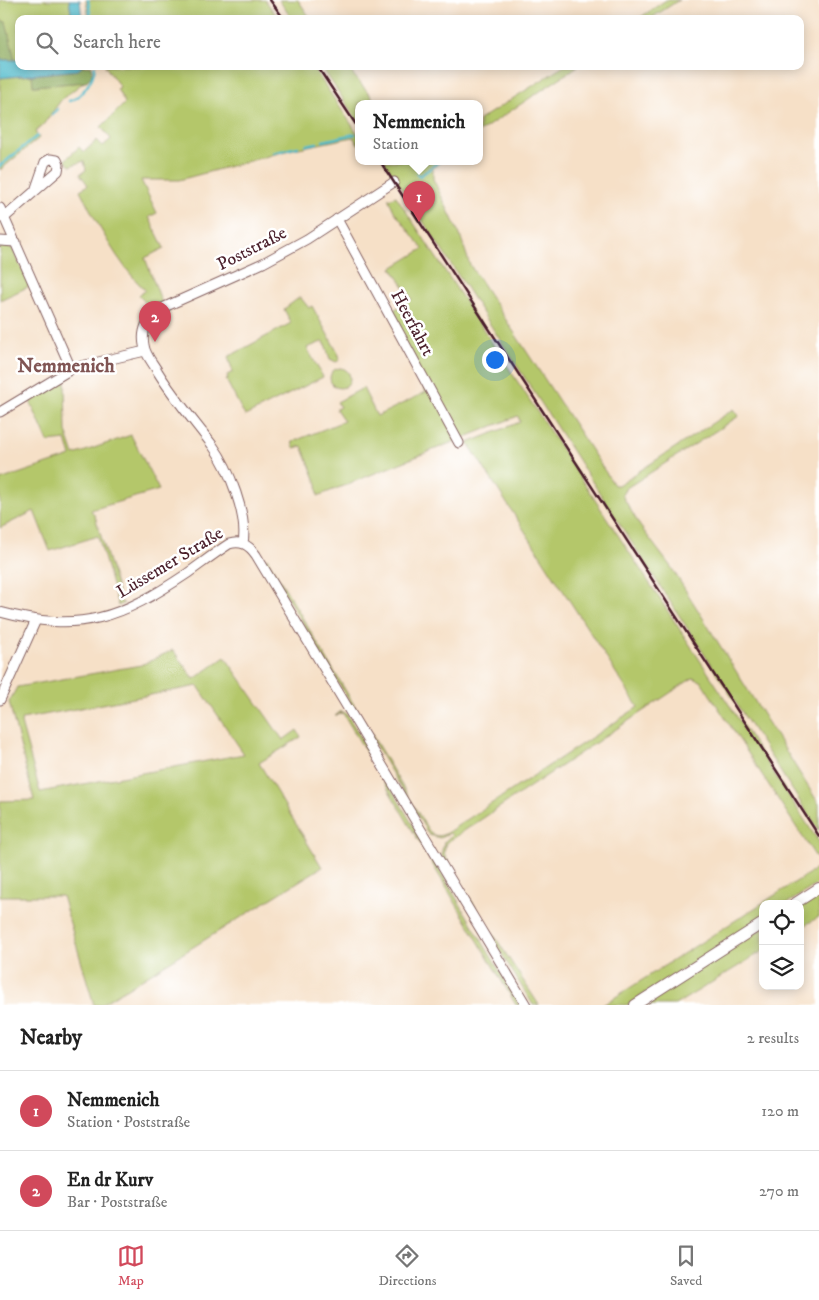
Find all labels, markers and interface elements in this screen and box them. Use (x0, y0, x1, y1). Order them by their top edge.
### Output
search box (15, 15, 804, 70)
icon: search (33, 29, 61, 57)
text: Search here (73, 31, 161, 54)
popup (355, 100, 483, 165)
text: Nemmenich (373, 111, 465, 134)
text: Station (373, 134, 418, 154)
pin: 1 (403, 181, 435, 222)
street label: Poststraße (214, 222, 290, 276)
street label: Heerfahrt (385, 286, 439, 360)
pin: 2 (139, 301, 171, 342)
your location (482, 347, 508, 373)
district label: Nemmenich (17, 354, 115, 379)
street label: Lüssemer Straße (113, 523, 227, 603)
map controls (759, 900, 804, 990)
button: locate (759, 900, 804, 945)
button: layers (759, 945, 804, 990)
text: Nearby (20, 1025, 82, 1051)
text: 2 results (747, 1028, 799, 1048)
text: Nemmenich (67, 1089, 159, 1112)
text: 1 (33, 1101, 39, 1121)
text: 120 m (761, 1101, 799, 1121)
text: Station · Poststraße (67, 1112, 190, 1132)
text: En dr Kurv (67, 1169, 153, 1192)
text: 2 (32, 1181, 40, 1201)
text: 270 m (759, 1181, 799, 1201)
text: Bar · Poststraße (67, 1192, 167, 1212)
tab: Map (117, 1242, 145, 1290)
tab: Directions (378, 1242, 436, 1290)
tab: Saved (670, 1242, 702, 1290)

